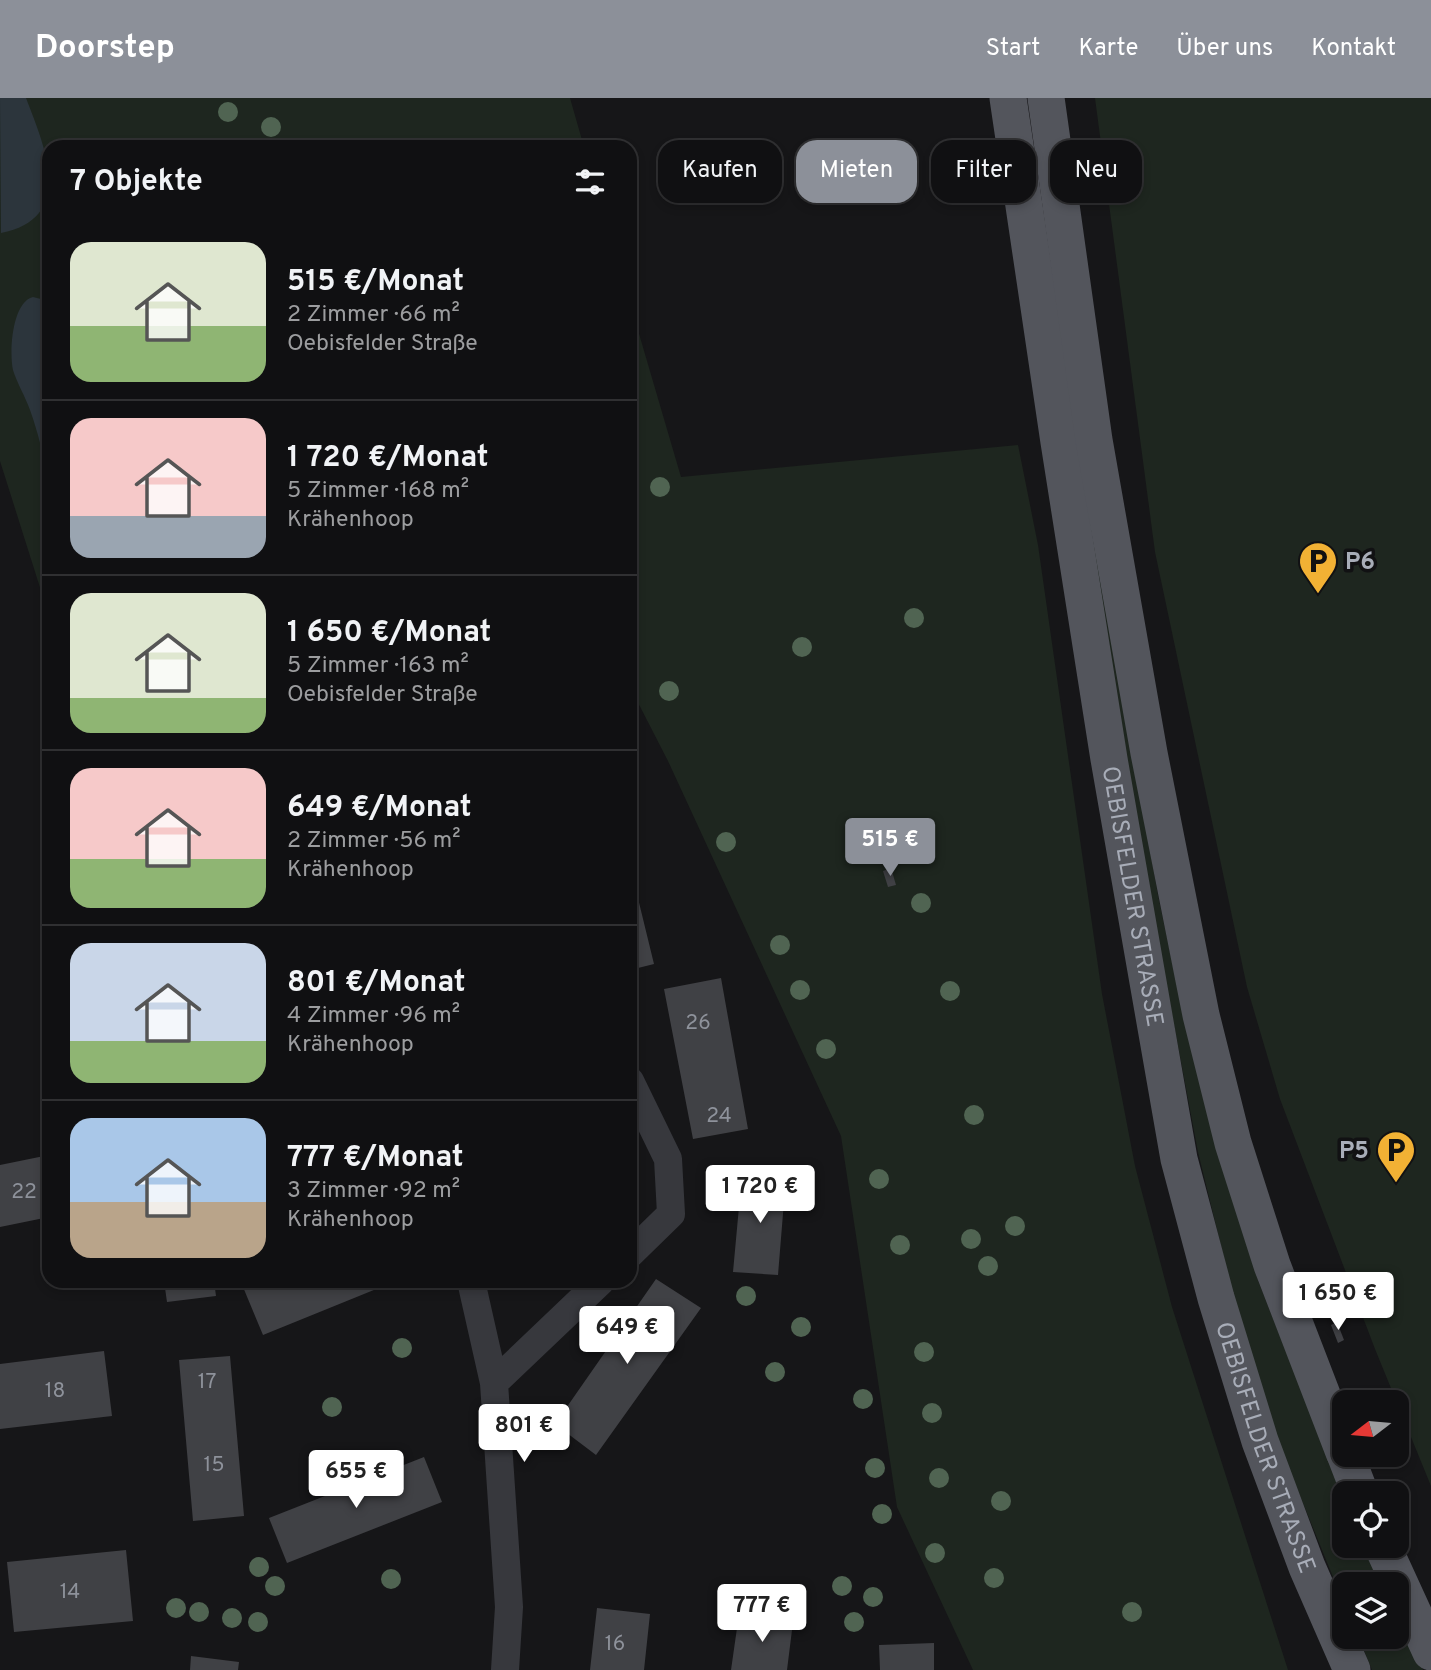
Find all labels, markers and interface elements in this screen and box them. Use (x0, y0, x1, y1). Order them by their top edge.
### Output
text: Doorstep (35, 28, 175, 70)
text: Start (986, 34, 1040, 64)
text: Karte (1078, 34, 1138, 64)
text: Über uns (1176, 34, 1273, 64)
text: Kontakt (1311, 34, 1396, 64)
chip: Kaufen (658, 140, 782, 203)
chip: Mieten (796, 140, 917, 203)
chip: Filter (931, 140, 1036, 203)
chip: Neu (1050, 140, 1142, 203)
icon: filters (571, 163, 609, 201)
text: 7 Objekte (70, 164, 203, 201)
text: 515 €/Monat (287, 264, 464, 301)
icon: home (126, 270, 210, 354)
text: 2 Zimmer · 66 m² (287, 301, 460, 330)
text: Oebisfelder Straße (287, 330, 478, 359)
text: 1 720 €/Monat (287, 440, 489, 477)
icon: home (126, 446, 210, 530)
text: 5 Zimmer · 168 m² (287, 477, 469, 506)
text: Krähenhoop (287, 506, 414, 535)
parking icon: P6 (1297, 540, 1339, 595)
place label: P6 (1345, 548, 1375, 578)
text: 1 650 €/Monat (287, 615, 491, 652)
icon: home (126, 621, 210, 705)
text: 5 Zimmer · 163 m² (287, 652, 469, 681)
text: Oebisfelder Straße (287, 681, 478, 710)
street label: OEBISFELDER STRASSE (1094, 764, 1169, 1029)
text: 649 €/Monat (287, 790, 471, 827)
icon: home (126, 796, 210, 880)
pin: 515 € (841, 818, 939, 878)
text: 515 € (861, 826, 919, 855)
text: 2 Zimmer · 56 m² (287, 827, 460, 856)
text: Krähenhoop (287, 856, 414, 885)
text: 801 €/Monat (287, 965, 465, 1002)
icon: home (126, 971, 210, 1055)
text: 4 Zimmer · 96 m² (287, 1002, 460, 1031)
house number: 26 (685, 1010, 711, 1037)
text: Krähenhoop (287, 1031, 414, 1060)
house number: 24 (706, 1103, 732, 1130)
parking icon: P5 (1375, 1129, 1417, 1184)
place label: P5 (1339, 1137, 1369, 1167)
text: 777 €/Monat (287, 1140, 464, 1177)
icon: home (126, 1146, 210, 1230)
pin: 1 720 € (695, 1166, 825, 1225)
text: 1 720 € (722, 1173, 798, 1202)
text: 3 Zimmer · 92 m² (287, 1177, 460, 1206)
house number: 22 (11, 1179, 37, 1206)
text: Krähenhoop (287, 1206, 414, 1235)
pin: 1 650 € (1273, 1272, 1403, 1332)
text: 1 650 € (1299, 1280, 1377, 1309)
pin: 649 € (578, 1306, 676, 1366)
text: 649 € (595, 1314, 659, 1343)
street label: OEBISFELDER STRASSE (1207, 1318, 1321, 1578)
house number: 17 (198, 1369, 216, 1396)
house number: 18 (45, 1378, 65, 1405)
north arrow (1332, 1390, 1409, 1466)
map controls (1332, 1390, 1409, 1649)
pin: 801 € (475, 1404, 573, 1464)
text: 801 € (495, 1412, 553, 1441)
pin: 655 € (307, 1450, 405, 1510)
house number: 15 (204, 1452, 224, 1479)
text: 655 € (325, 1458, 387, 1487)
button: locate (1332, 1481, 1409, 1558)
button: layers (1332, 1572, 1409, 1649)
house number: 14 (60, 1579, 80, 1606)
pin: 777 € (713, 1584, 811, 1644)
text: 777 € (733, 1592, 791, 1621)
house number: 16 (605, 1631, 625, 1658)

